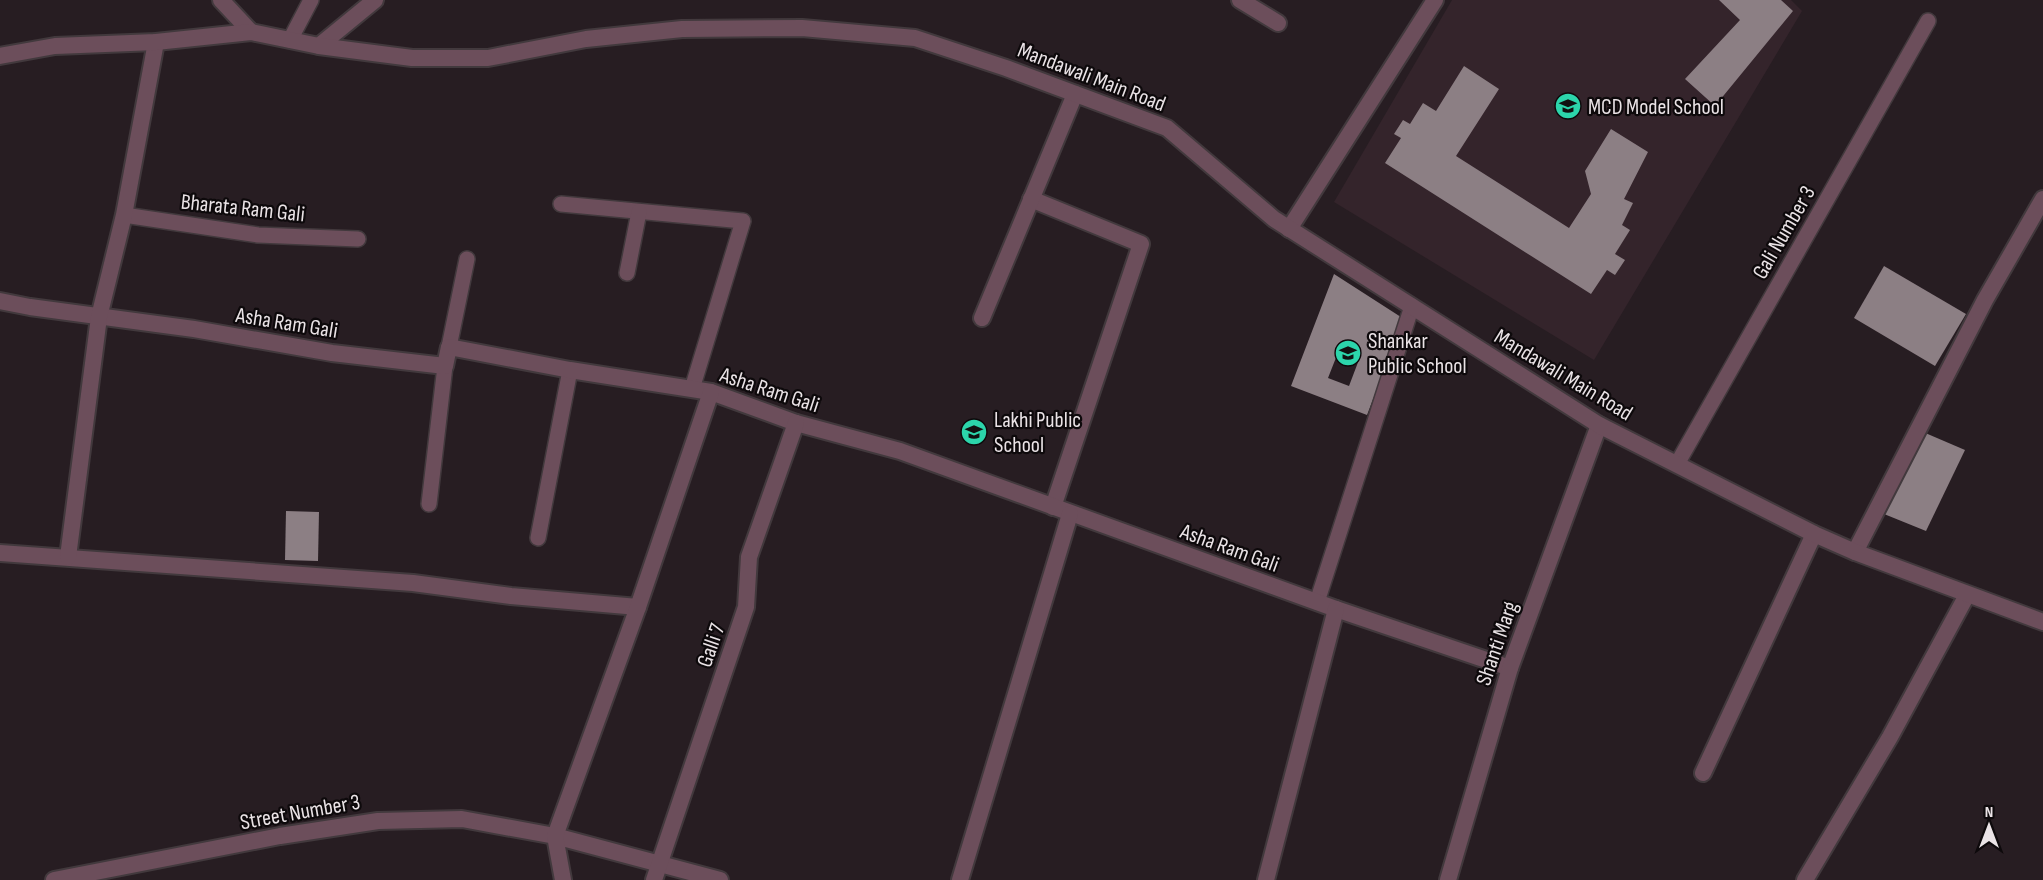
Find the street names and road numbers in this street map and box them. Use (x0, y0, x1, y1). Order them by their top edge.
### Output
street label: Mandawali Main Road (1014, 37, 1169, 118)
street label: Gali Number 3 (1747, 181, 1822, 284)
street label: Bharata Ram Gali (179, 189, 306, 228)
street label: Asha Ram Gali (233, 302, 340, 345)
street label: Mandawali Main Road (1489, 323, 1637, 427)
street label: Asha Ram Gali (716, 361, 823, 419)
street label: Asha Ram Gali (1176, 518, 1282, 579)
street label: Shanti Marg (1470, 598, 1524, 689)
street label: Galli 7 (691, 620, 731, 671)
street label: Street Number 3 (238, 789, 362, 836)

